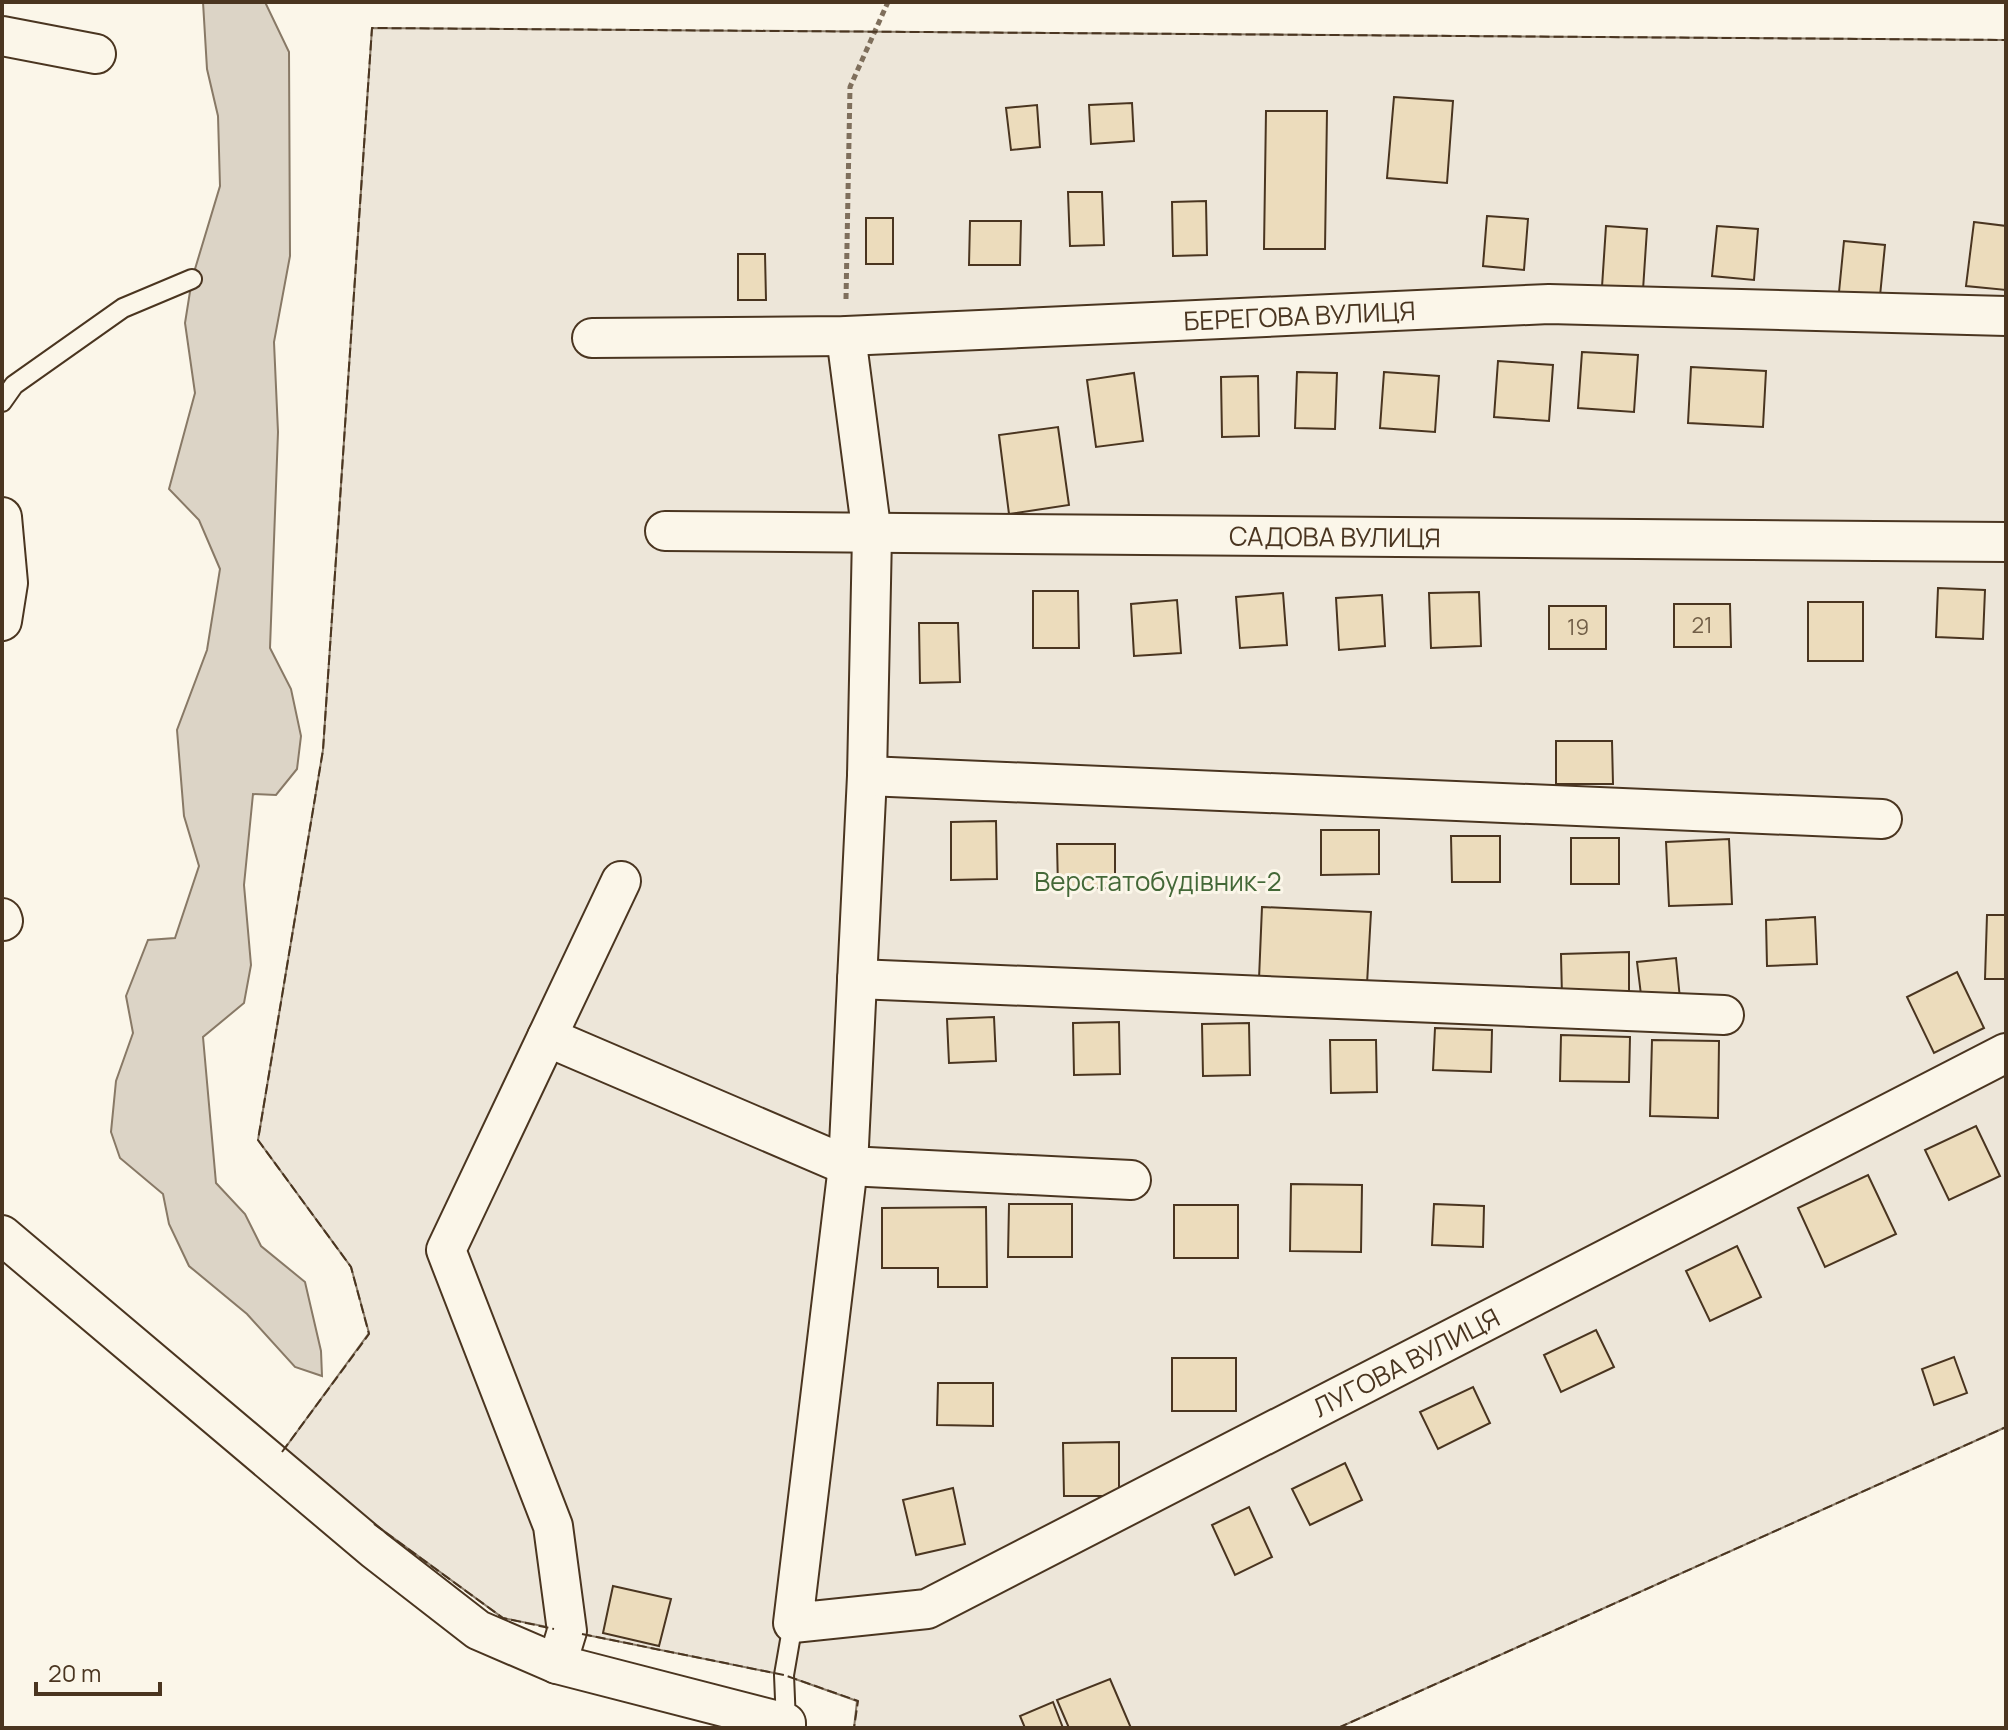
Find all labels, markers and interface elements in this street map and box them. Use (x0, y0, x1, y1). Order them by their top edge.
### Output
street label: БЕРЕГОВА ВУЛИЦЯ (1183, 292, 1416, 339)
street label: САДОВА ВУЛИЦЯ (1229, 518, 1441, 555)
house number: 21 (1691, 610, 1713, 640)
house number: 19 (1567, 612, 1589, 642)
park label: Верстатобудівник-2 (1034, 863, 1282, 899)
street label: ЛУГОВА ВУЛИЦЯ (1306, 1299, 1505, 1425)
scale bar (36, 1646, 160, 1696)
text: 20 m (48, 1656, 101, 1689)

